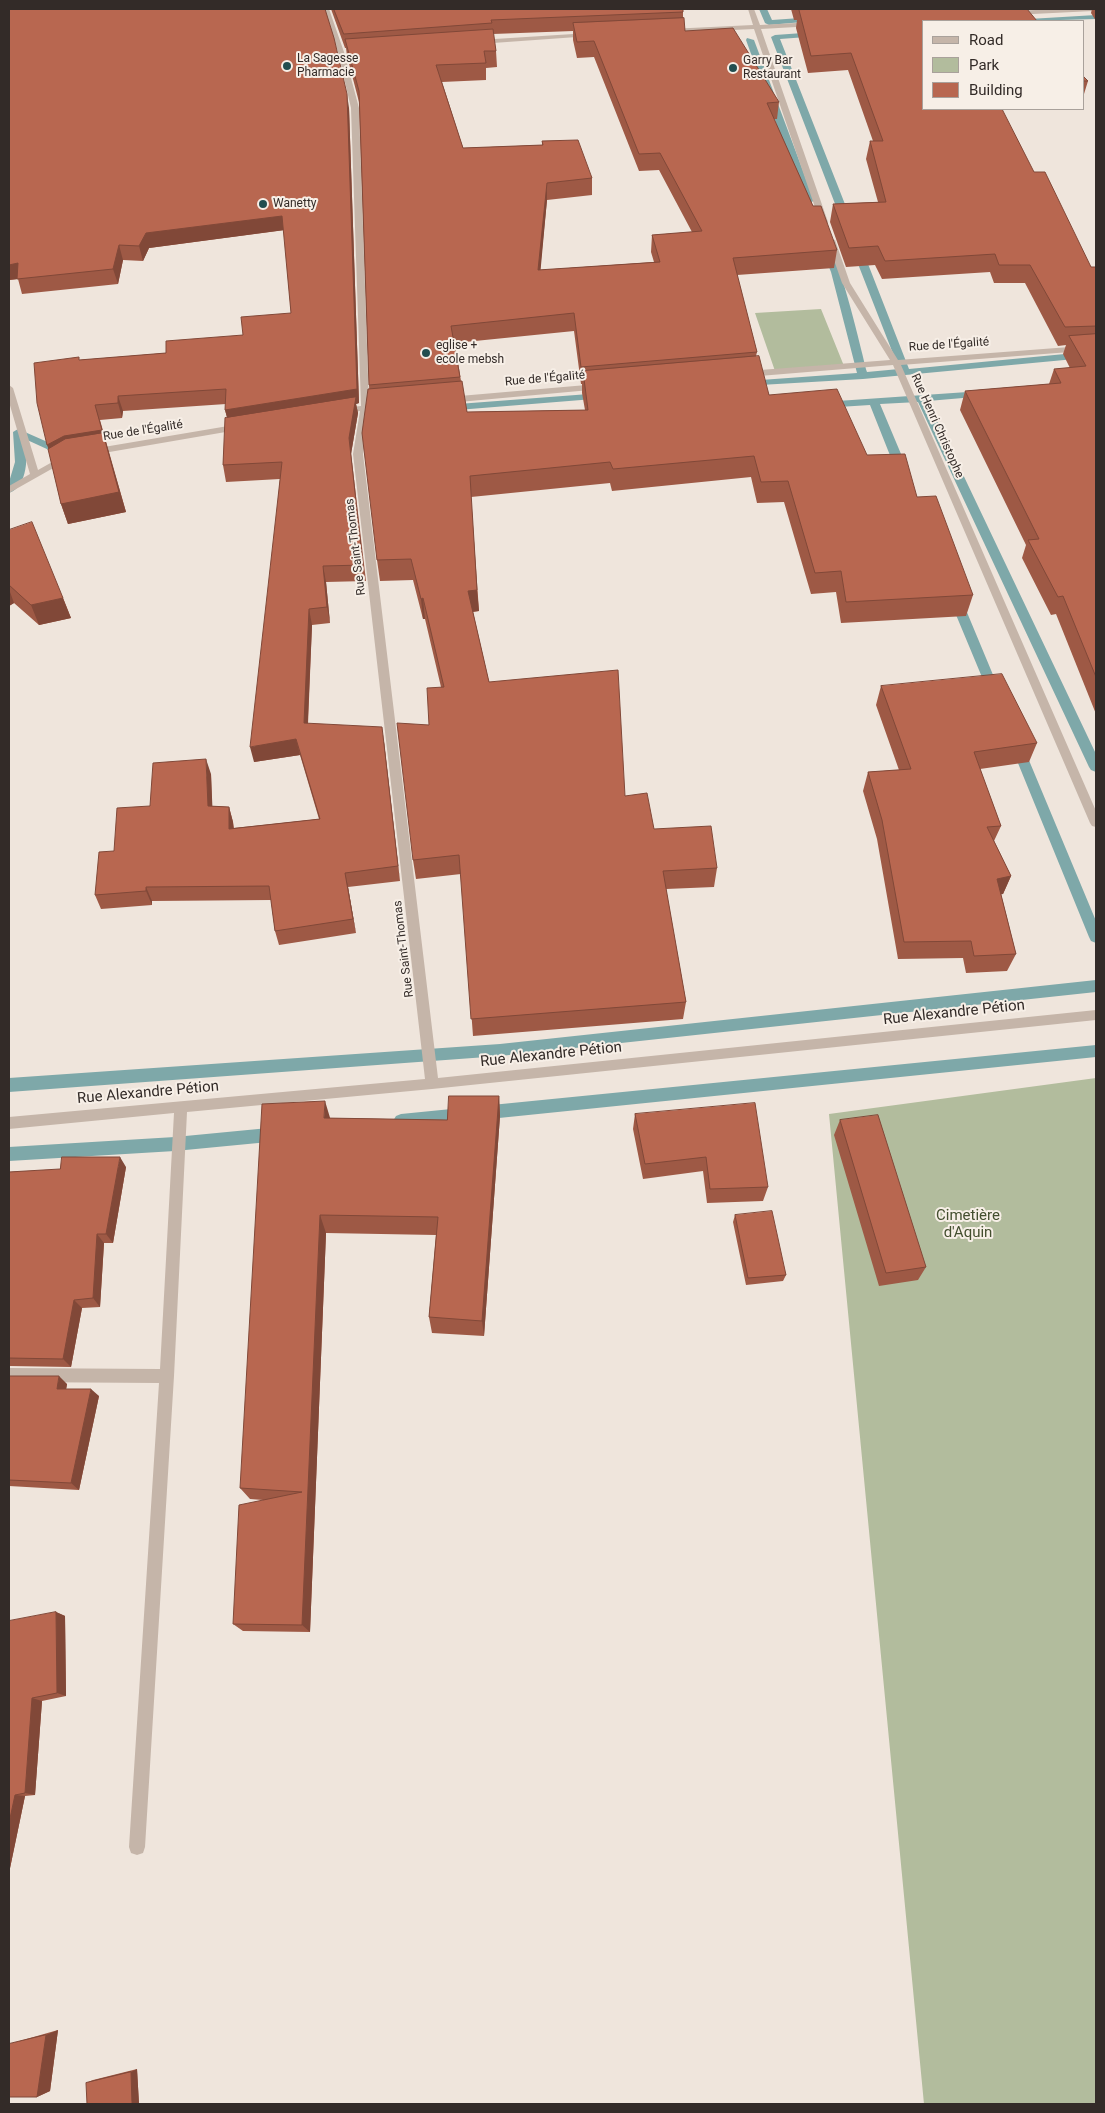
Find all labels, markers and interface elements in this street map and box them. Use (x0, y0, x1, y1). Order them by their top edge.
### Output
legend (922, 20, 1085, 110)
text: Road (969, 31, 1003, 49)
place label: La Sagesse Pharmacie (297, 52, 358, 80)
place label: Garry Bar Restaurant (743, 54, 801, 82)
text: Park (969, 56, 999, 74)
marker: La Sagesse Pharmacie (281, 60, 293, 72)
marker: Garry Bar Restaurant (727, 62, 739, 74)
text: Building (969, 81, 1023, 99)
place label: Wanetty (273, 197, 316, 211)
marker: Wanetty (257, 198, 269, 210)
street label: Rue de l'Égalité (908, 335, 990, 355)
place label: eglise + ecole mebsh (436, 339, 504, 367)
marker: eglise + ecole mebsh (420, 347, 432, 359)
street label: Rue de l'Égalité (504, 368, 586, 390)
street label: Rue Henri Christophe (907, 372, 967, 480)
street label: Rue de l'Égalité (102, 418, 184, 444)
street label: Rue Saint-Thomas (343, 498, 369, 596)
street label: Rue Saint-Thomas (391, 900, 417, 998)
street label: Rue Alexandre Pétion (882, 997, 1026, 1029)
street label: Rue Alexandre Pétion (479, 1039, 623, 1071)
street label: Rue Alexandre Pétion (76, 1078, 220, 1108)
park label: Cimetière d'Aquin (936, 1207, 1000, 1242)

